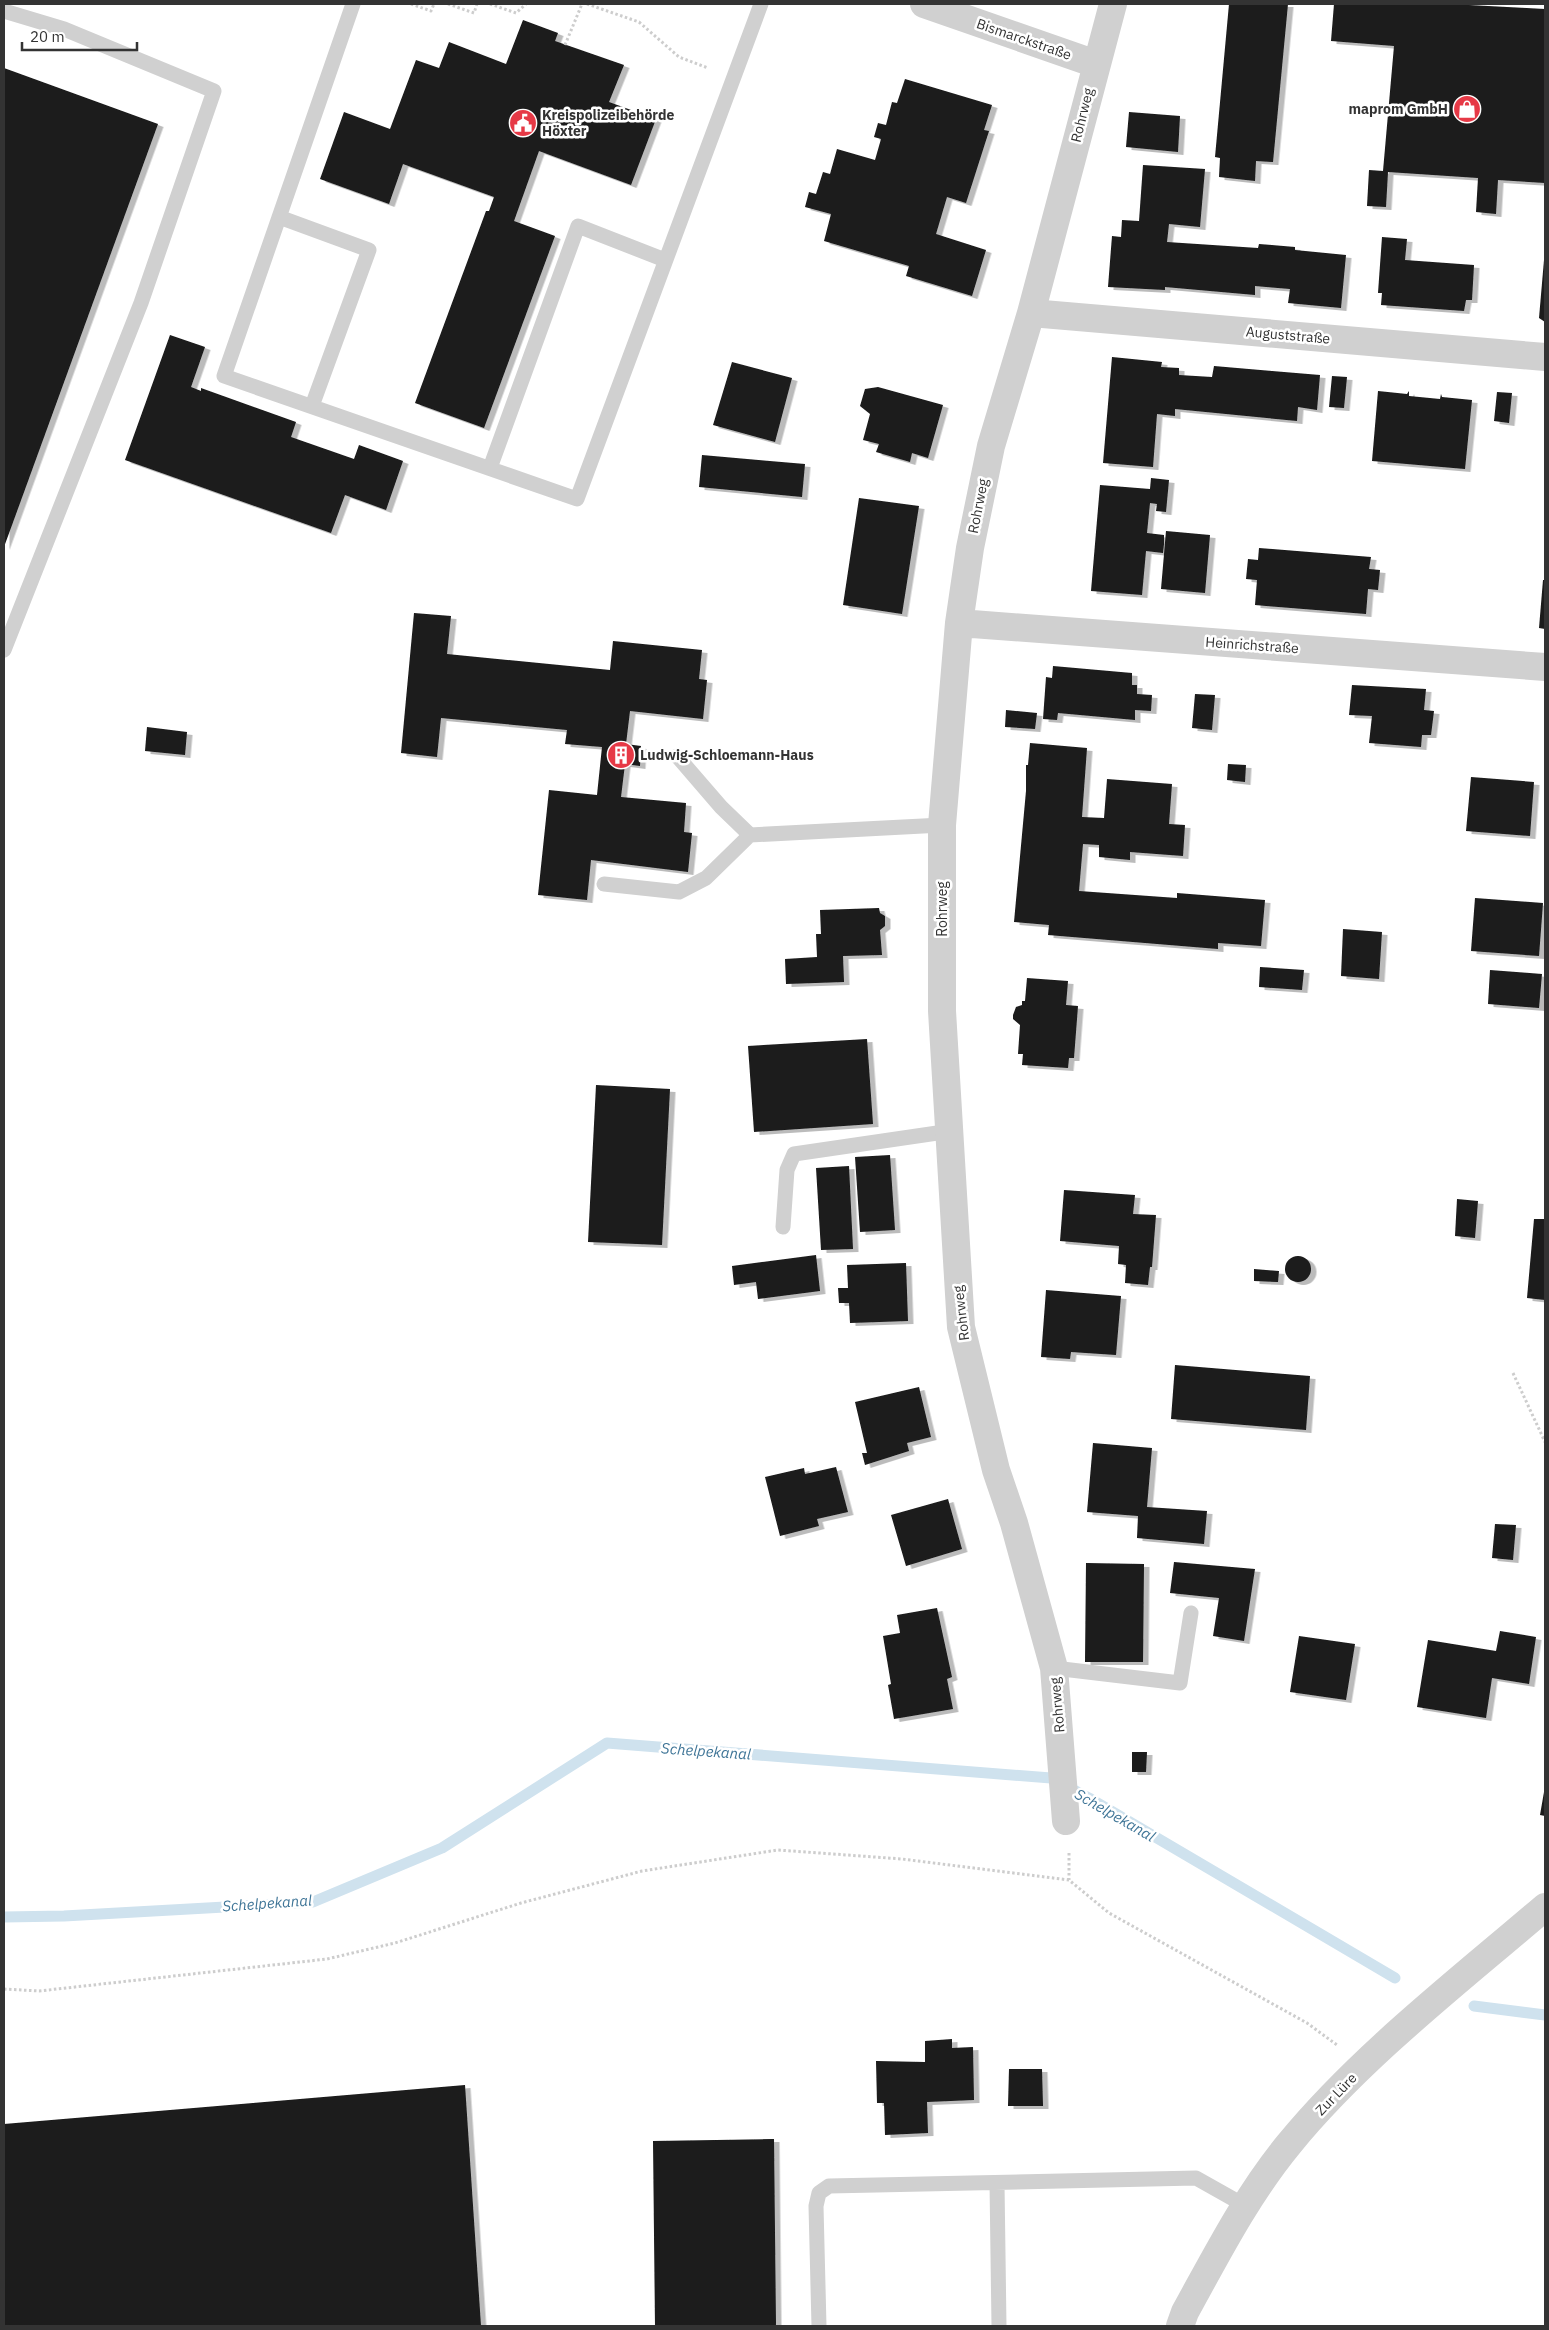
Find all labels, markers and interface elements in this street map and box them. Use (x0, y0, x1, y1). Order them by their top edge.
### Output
street label: Bismarckstraße (974, 14, 1074, 64)
scale bar (22, 20, 138, 52)
text: 20 m (30, 27, 65, 46)
street label: Rohrweg (1067, 85, 1098, 144)
shop icon: maprom GmbH (1452, 94, 1482, 124)
place label: maprom GmbH (1348, 100, 1448, 118)
place label: Kreispolizeibehörde Höxter (542, 106, 674, 140)
public building icon: Kreispolizeibehörde Höxter (508, 108, 538, 138)
street label: Auguststraße (1245, 322, 1331, 348)
street label: Rohrweg (964, 476, 992, 535)
street label: Heinrichstraße (1205, 633, 1300, 657)
building icon: Ludwig-Schloemann-Haus (606, 740, 636, 770)
place label: Ludwig-Schloemann-Haus (640, 746, 814, 764)
street label: Rohrweg (933, 881, 951, 937)
street label: Rohrweg (949, 1284, 973, 1342)
street label: Rohrweg (1046, 1676, 1068, 1733)
water label: Schelpekanal (661, 1738, 751, 1764)
water label: Schelpekanal (1071, 1784, 1159, 1846)
water label: Schelpekanal (222, 1890, 312, 1916)
street label: Zur Lüre (1311, 2069, 1361, 2119)

